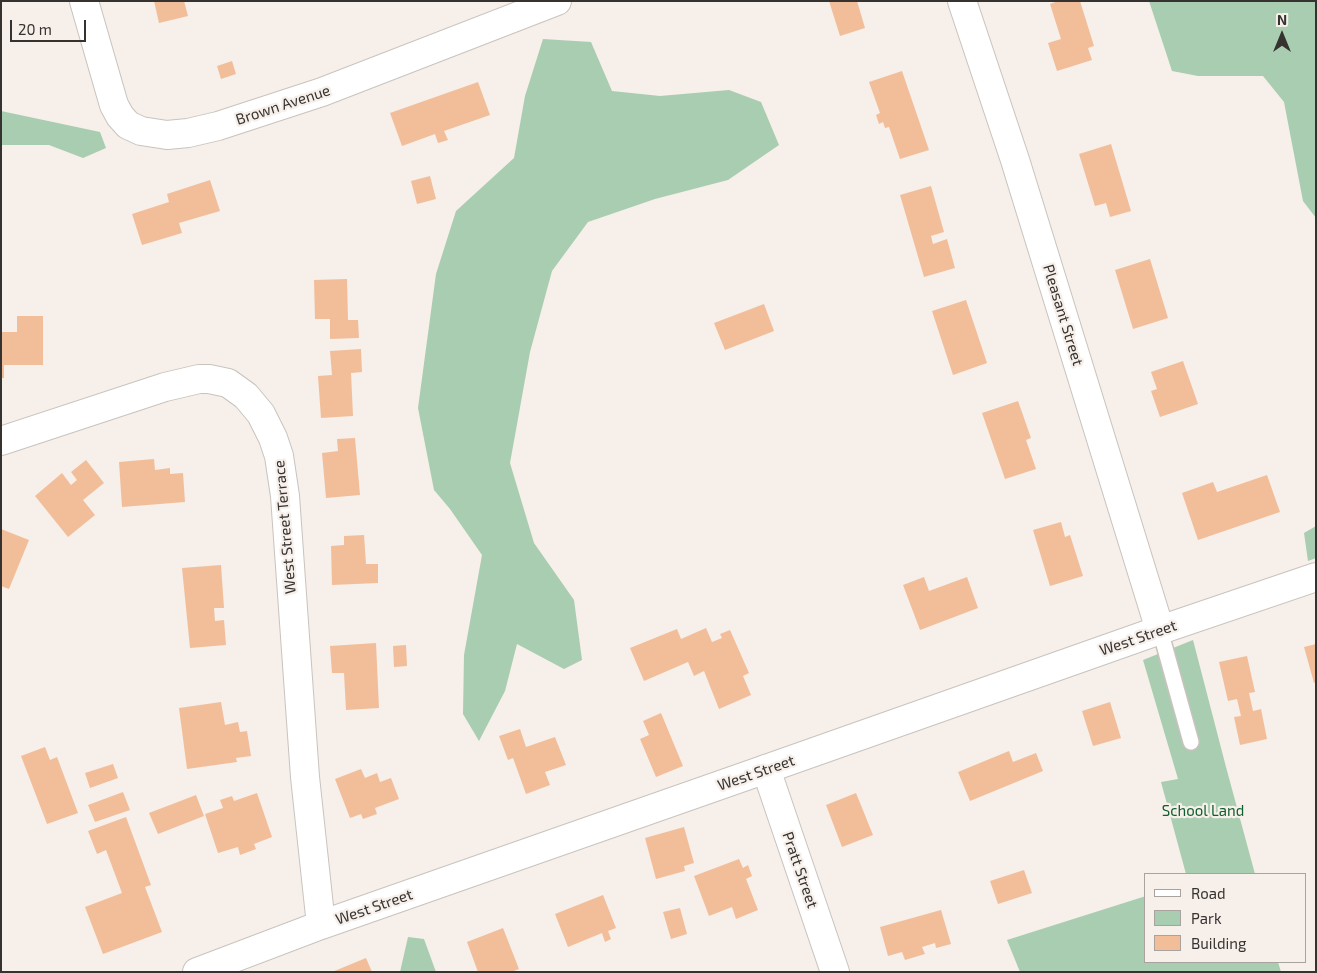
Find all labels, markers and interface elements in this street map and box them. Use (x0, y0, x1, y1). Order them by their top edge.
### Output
scale bar (12, 10, 89, 42)
north arrow (1257, 10, 1307, 60)
text: N (1277, 11, 1287, 28)
text: 20 m (18, 20, 52, 38)
street label: Brown Avenue (233, 81, 333, 129)
street label: Pleasant Street (1039, 262, 1087, 368)
street label: West Street Terrace (270, 459, 300, 595)
street label: West Street (1097, 616, 1179, 660)
street label: West Street (715, 751, 797, 795)
park label: School Land (1162, 802, 1244, 820)
street label: Pratt Street (779, 829, 821, 911)
legend (1144, 873, 1307, 963)
text: Road (1191, 884, 1226, 902)
street label: West Street (333, 885, 415, 929)
text: Park (1191, 909, 1222, 927)
text: Building (1191, 934, 1246, 952)

